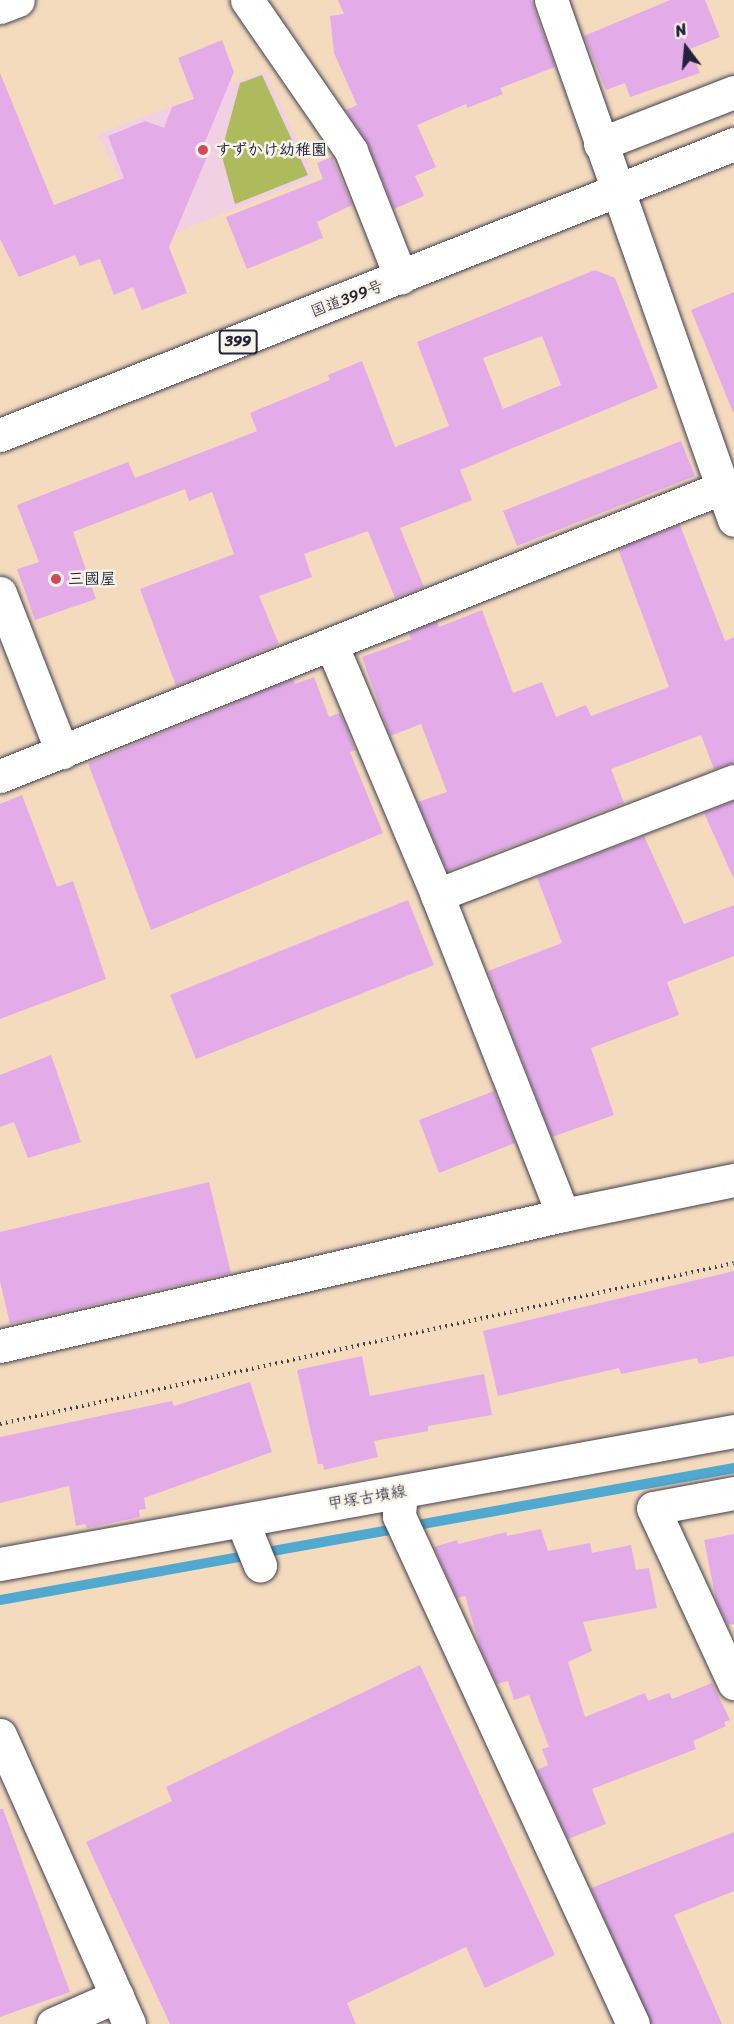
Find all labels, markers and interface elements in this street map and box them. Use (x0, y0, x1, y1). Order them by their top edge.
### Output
text: N (672, 15, 690, 46)
north arrow (656, 18, 716, 78)
place label: すずかけ幼稚園 (215, 140, 327, 160)
marker: すずかけ幼稚園 (196, 143, 210, 157)
street label: 国道399号 (308, 276, 386, 322)
road number: 399 (218, 330, 258, 354)
place label: 三國屋 (68, 569, 116, 589)
marker: 三國屋 (49, 572, 63, 586)
street label: 甲塚古墳線 (326, 1482, 408, 1514)

